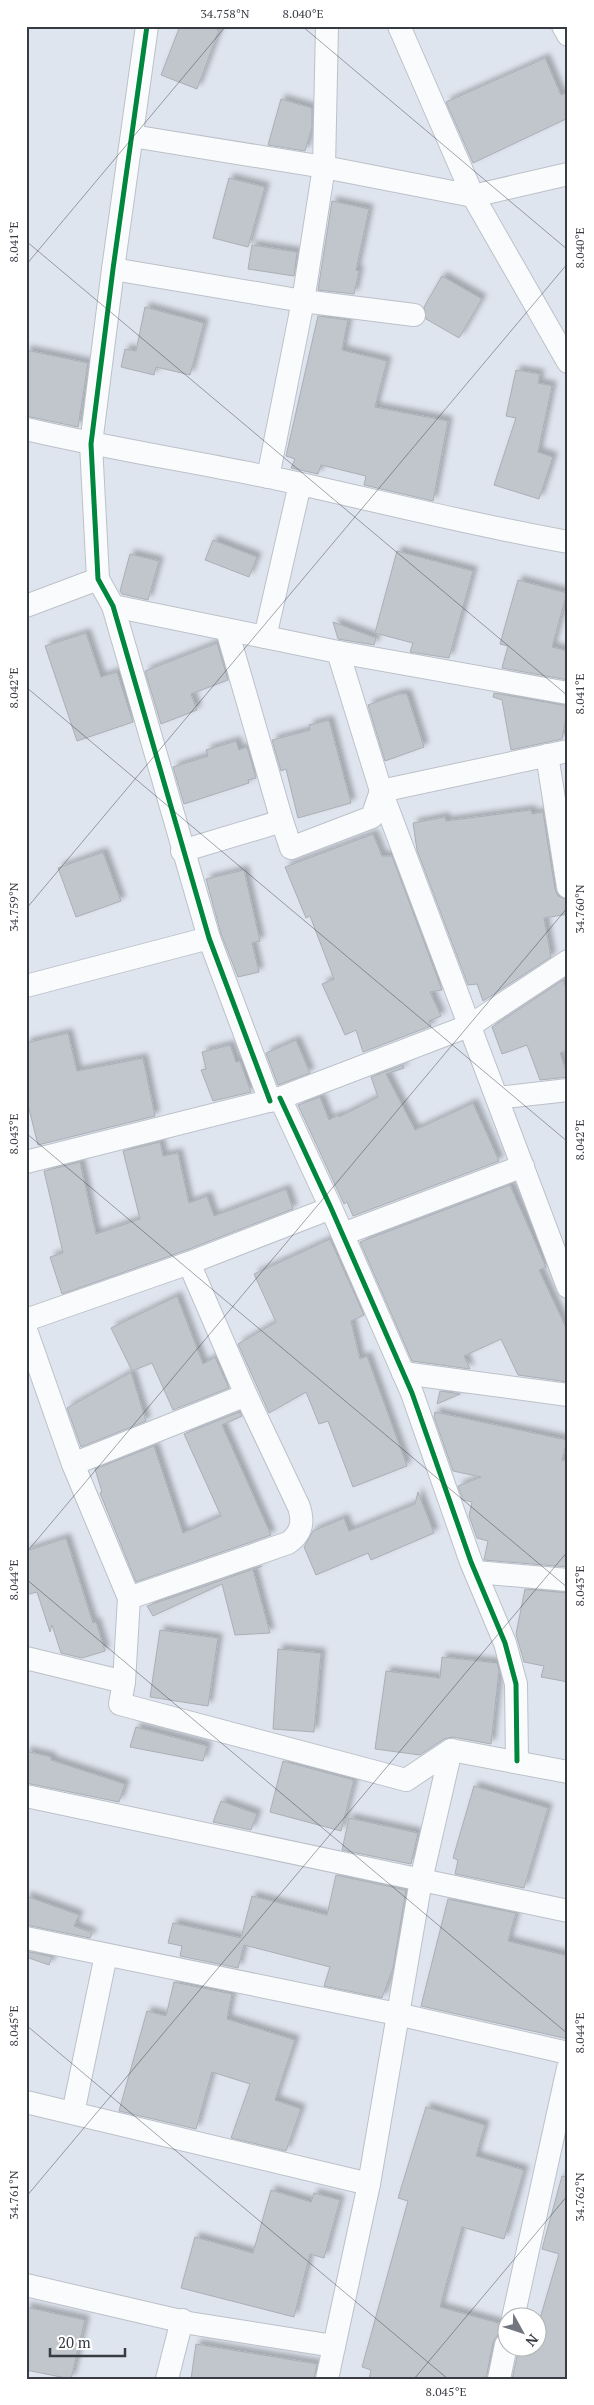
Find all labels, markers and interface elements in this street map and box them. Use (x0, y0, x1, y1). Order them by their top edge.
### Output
text: 34.758°N (200, 6, 250, 21)
text: 8.040°E (282, 6, 324, 21)
text: 8.041°E (6, 221, 21, 263)
text: 8.040°E (572, 227, 587, 269)
text: 8.042°E (6, 667, 21, 709)
text: 8.041°E (572, 673, 587, 715)
text: 34.759°N (6, 882, 21, 932)
text: 34.760°N (572, 884, 587, 934)
text: 8.043°E (6, 1113, 21, 1155)
text: 8.042°E (572, 1119, 587, 1161)
text: 8.044°E (6, 1559, 21, 1601)
text: 8.043°E (572, 1565, 587, 1607)
text: 8.045°E (6, 2005, 21, 2047)
text: 8.044°E (572, 2012, 587, 2054)
text: 34.761°N (6, 2170, 21, 2220)
text: 34.762°N (572, 2172, 587, 2222)
north arrow (496, 2308, 546, 2358)
scale bar (50, 2325, 125, 2357)
text: N (521, 2331, 543, 2351)
text: 20 m (58, 2332, 91, 2352)
text: 8.045°E (425, 2384, 467, 2399)

